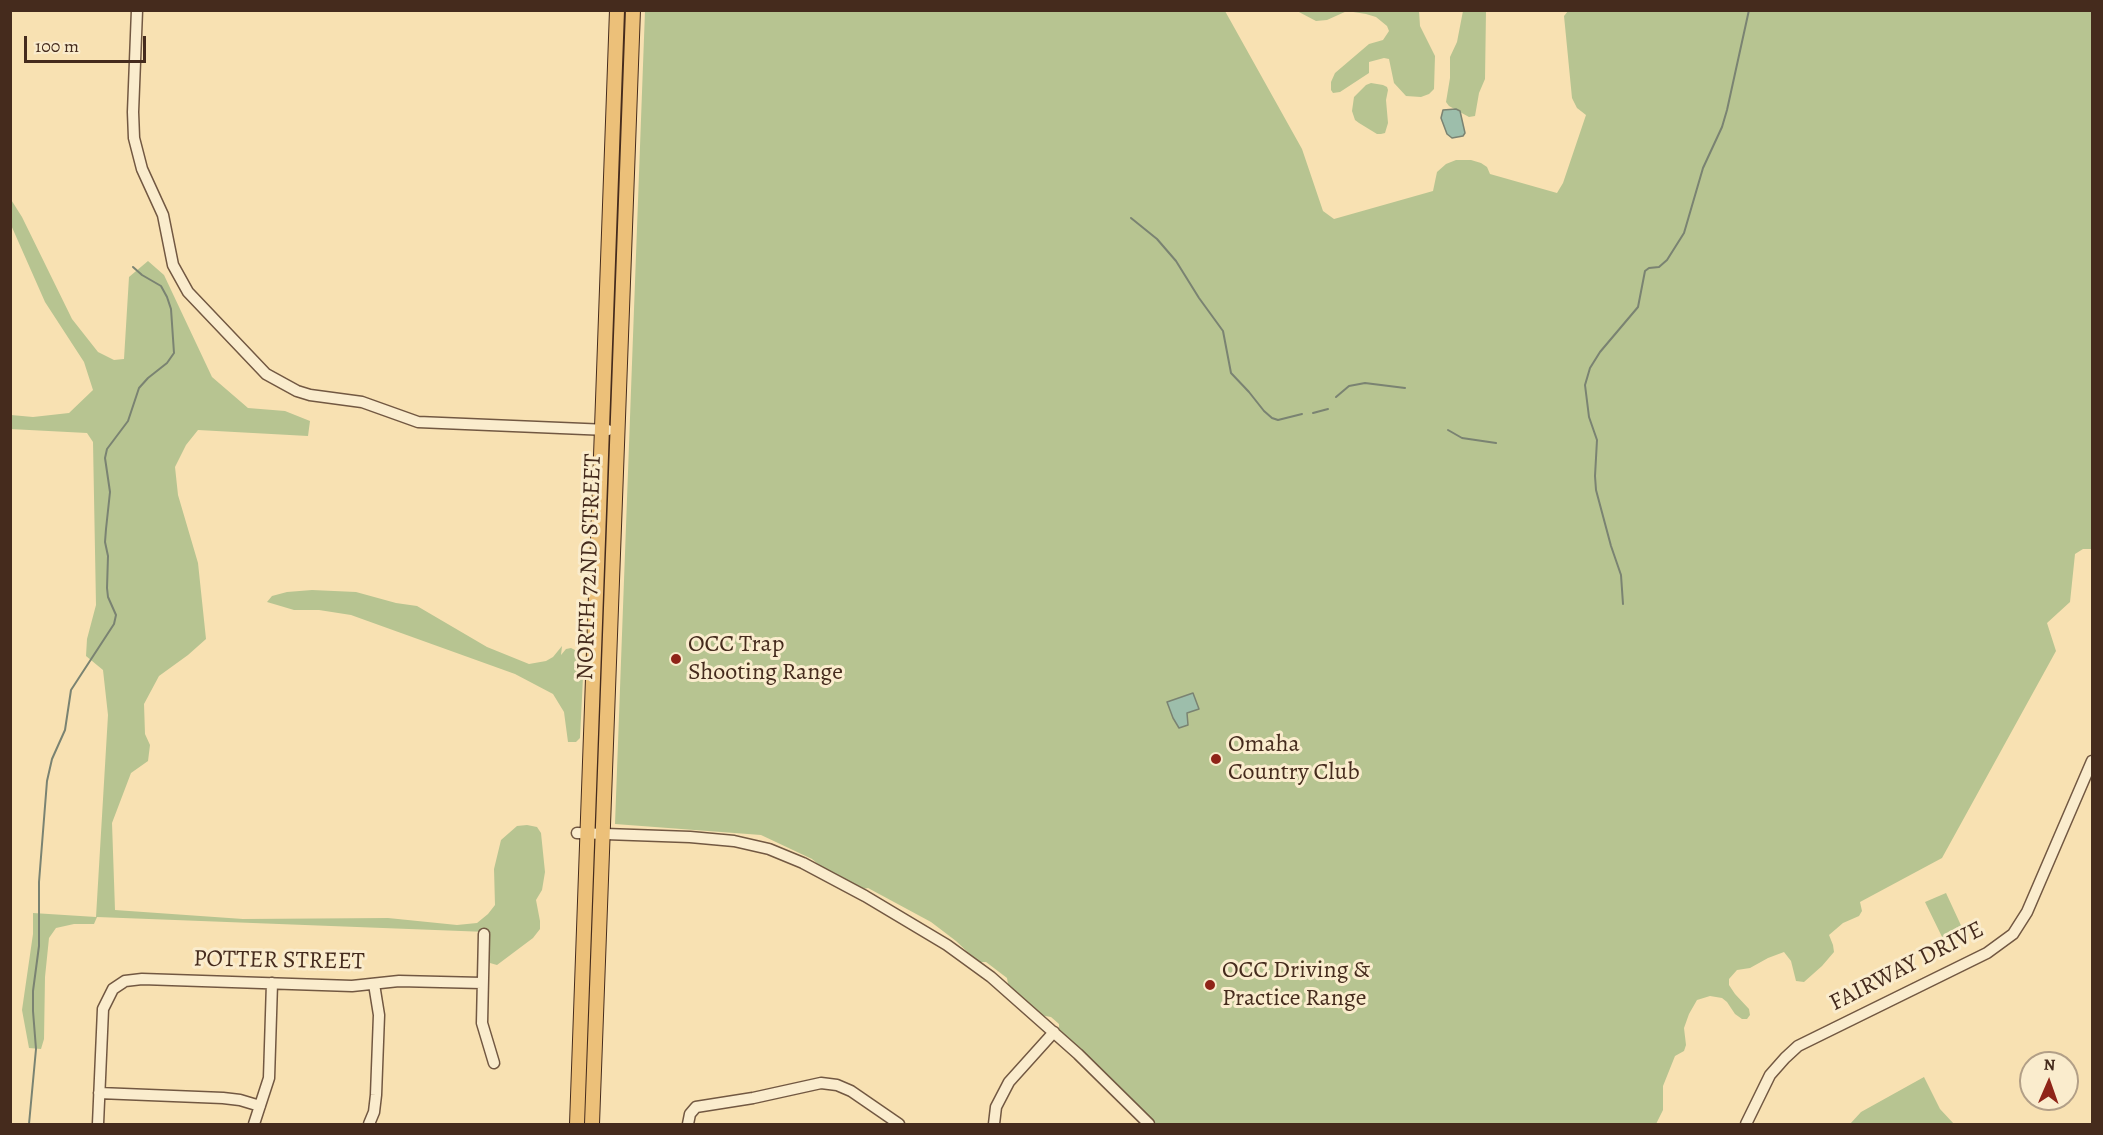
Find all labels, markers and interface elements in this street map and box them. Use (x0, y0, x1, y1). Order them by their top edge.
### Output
scale bar (27, 24, 148, 62)
text: 100 m (35, 34, 79, 58)
street label: NORTH 72ND STREET (572, 453, 608, 681)
place label: OCC Trap Shooting Range (688, 631, 843, 687)
marker: OCC Trap Shooting Range (669, 652, 683, 666)
place label: Omaha Country Club (1228, 731, 1360, 787)
marker: Omaha Country Club (1209, 752, 1223, 766)
street label: FAIRWAY DRIVE (1825, 916, 1989, 1018)
street label: POTTER STREET (193, 945, 365, 977)
place label: OCC Driving & Practice Range (1222, 957, 1370, 1013)
marker: OCC Driving & Practice Range (1203, 978, 1217, 992)
north arrow (2019, 1051, 2079, 1111)
text: N (2043, 1054, 2056, 1076)

